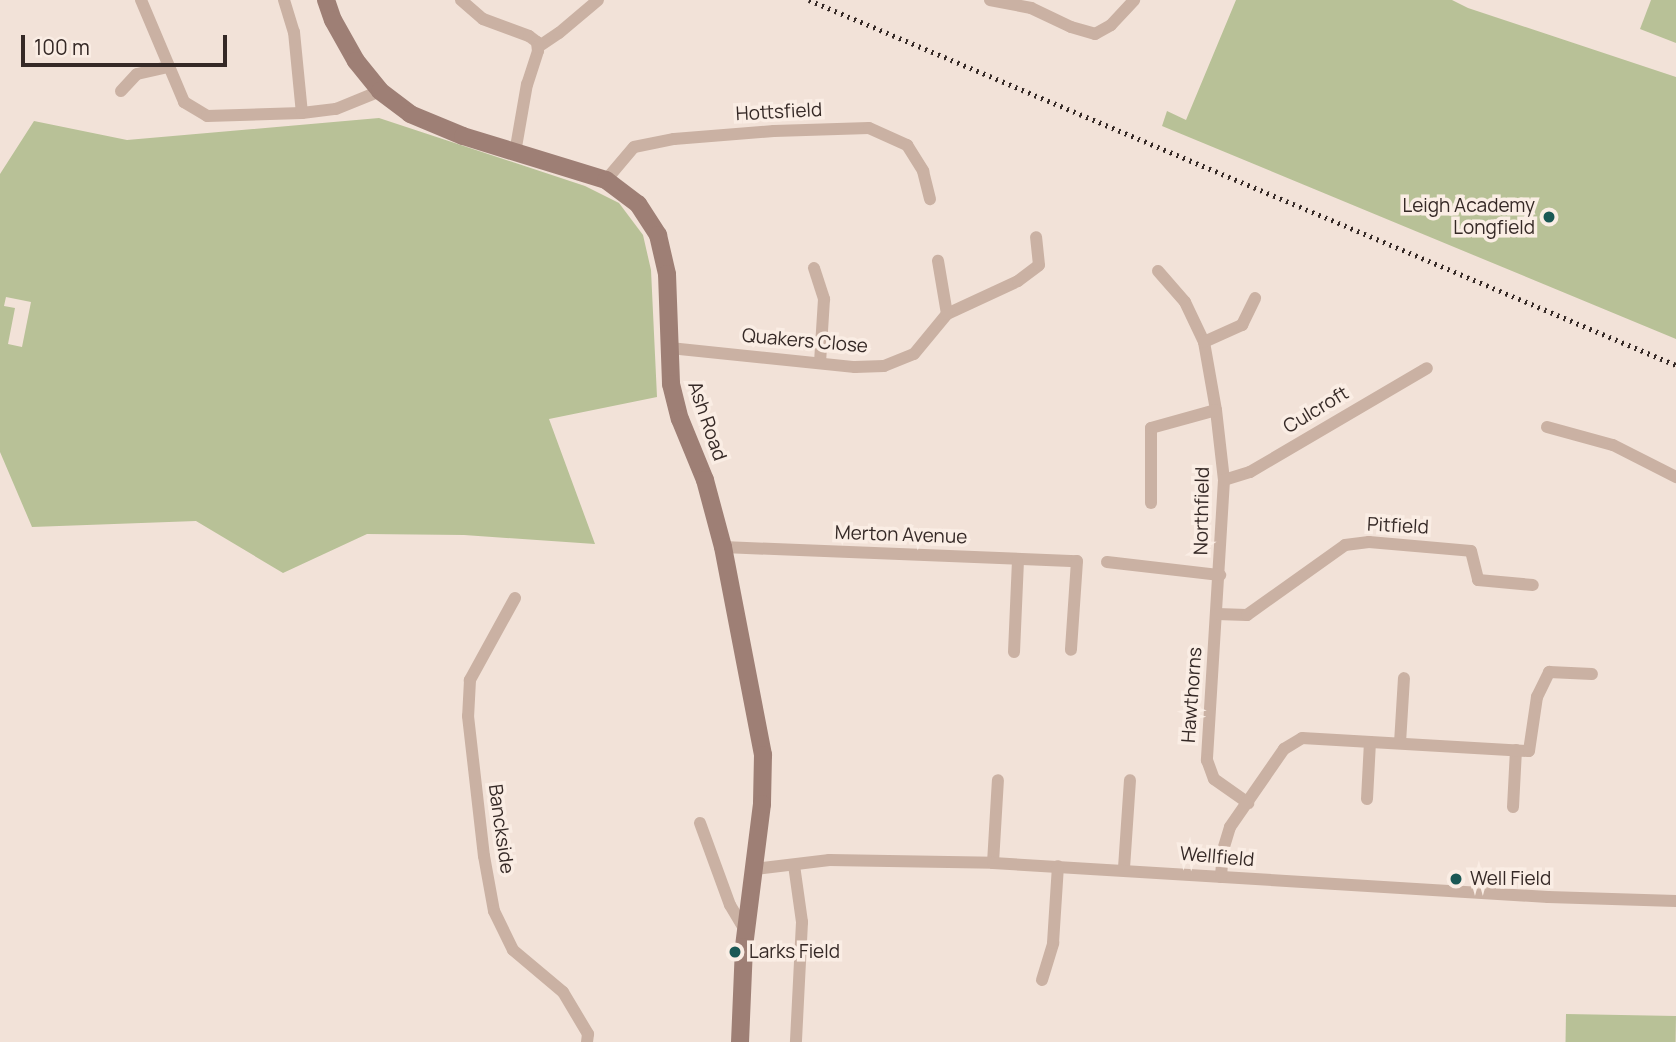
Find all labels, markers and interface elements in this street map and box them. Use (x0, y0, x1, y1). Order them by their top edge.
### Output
scale bar (24, 21, 231, 65)
text: 100 m (34, 33, 90, 61)
street label: Hottsfield (735, 98, 823, 126)
place label: Leigh Academy Longfield (1403, 195, 1535, 239)
marker: Leigh Academy Longfield (1541, 209, 1557, 225)
street label: Quakers Close (741, 324, 869, 358)
street label: Ash Road (683, 378, 731, 464)
street label: Culcroft (1279, 382, 1353, 438)
street label: Northfield (1190, 467, 1214, 555)
street label: Pitfield (1367, 513, 1429, 539)
street label: Merton Avenue (834, 521, 968, 549)
street label: Hawthorns (1177, 646, 1207, 744)
street label: Banckside (483, 783, 519, 875)
street label: Wellfield (1179, 842, 1255, 872)
place label: Well Field (1470, 868, 1551, 890)
marker: Well Field (1448, 871, 1464, 887)
place label: Larks Field (749, 941, 840, 963)
marker: Larks Field (727, 944, 743, 960)

